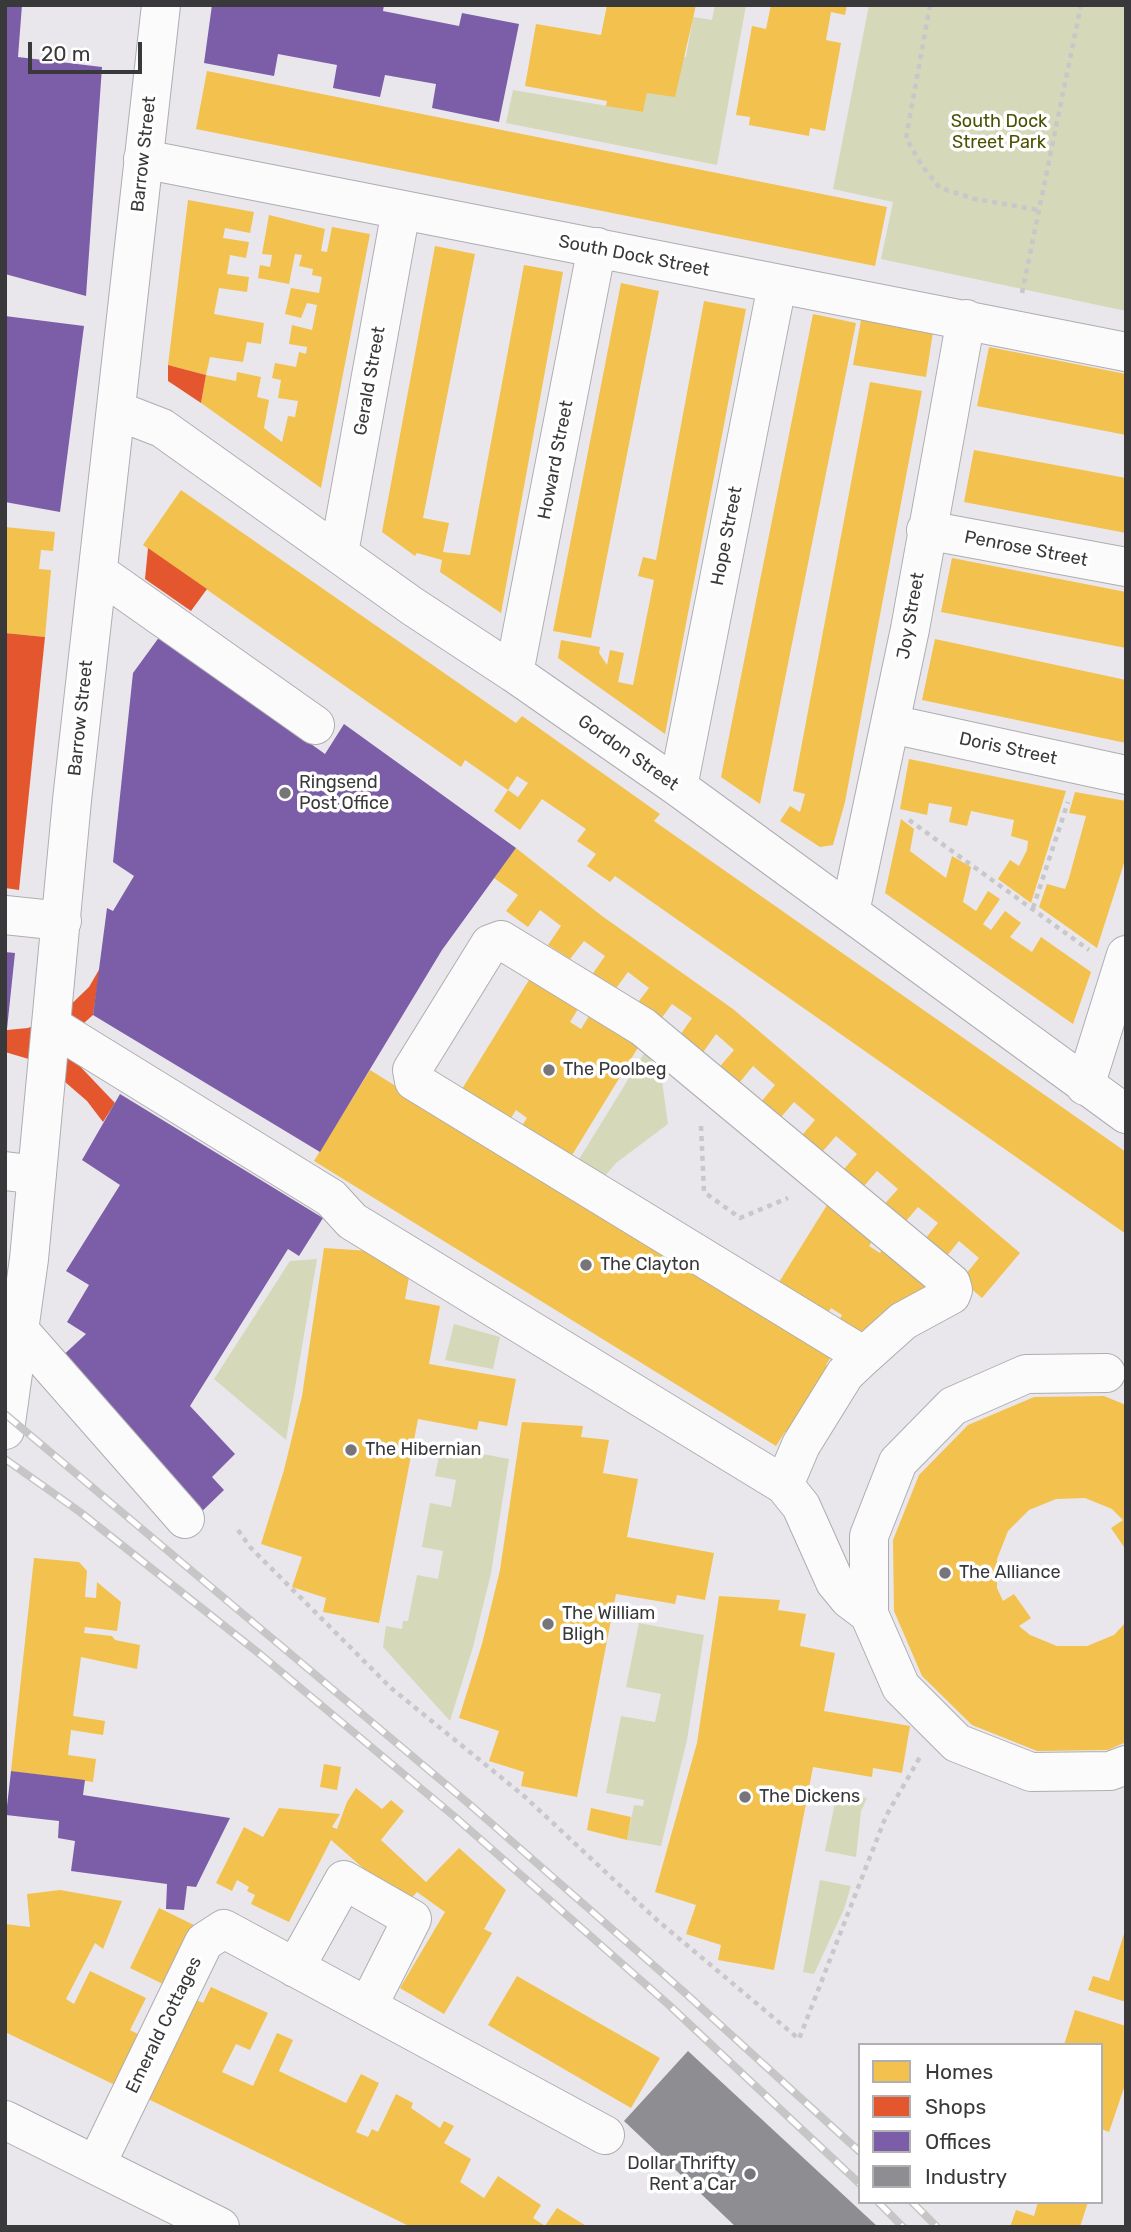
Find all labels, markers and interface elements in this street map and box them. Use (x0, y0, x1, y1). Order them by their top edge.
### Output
scale bar (32, 28, 145, 72)
text: 20 m (41, 41, 90, 66)
street label: Barrow Street (127, 95, 161, 213)
park label: South Dock Street Park (951, 111, 1047, 154)
street label: South Dock Street (557, 231, 711, 281)
street label: Gerald Street (350, 325, 390, 437)
street label: Howard Street (534, 399, 578, 521)
street label: Hope Street (707, 485, 747, 587)
street label: Penrose Street (963, 526, 1089, 572)
street label: Joy Street (893, 571, 929, 661)
street label: Barrow Street (64, 659, 98, 777)
street label: Gordon Street (574, 710, 682, 796)
street label: Doris Street (957, 728, 1059, 770)
place label: Ringsend Post Office (299, 772, 389, 814)
marker: Ringsend Post Office (277, 785, 293, 801)
place label: The Poolbeg (563, 1059, 667, 1081)
marker: The Poolbeg (541, 1062, 557, 1078)
place label: The Clayton (600, 1254, 700, 1276)
marker: The Clayton (578, 1257, 594, 1273)
place label: The Hibernian (365, 1439, 481, 1461)
marker: The Hibernian (343, 1442, 359, 1458)
place label: The Alliance (959, 1562, 1061, 1584)
marker: The Alliance (937, 1565, 953, 1581)
place label: The William Bligh (562, 1603, 655, 1646)
marker: The William Bligh (540, 1616, 556, 1632)
place label: The Dickens (759, 1786, 860, 1808)
marker: The Dickens (737, 1789, 753, 1805)
street label: Emerald Cottages (122, 1953, 206, 2097)
legend (858, 2043, 1103, 2204)
text: Homes (925, 2059, 993, 2084)
text: Shops (925, 2094, 986, 2119)
text: Offices (925, 2129, 991, 2154)
place label: Dollar Thrifty Rent a Car (627, 2153, 736, 2196)
text: Industry (925, 2164, 1007, 2189)
marker: Dollar Thrifty Rent a Car (742, 2166, 758, 2182)

